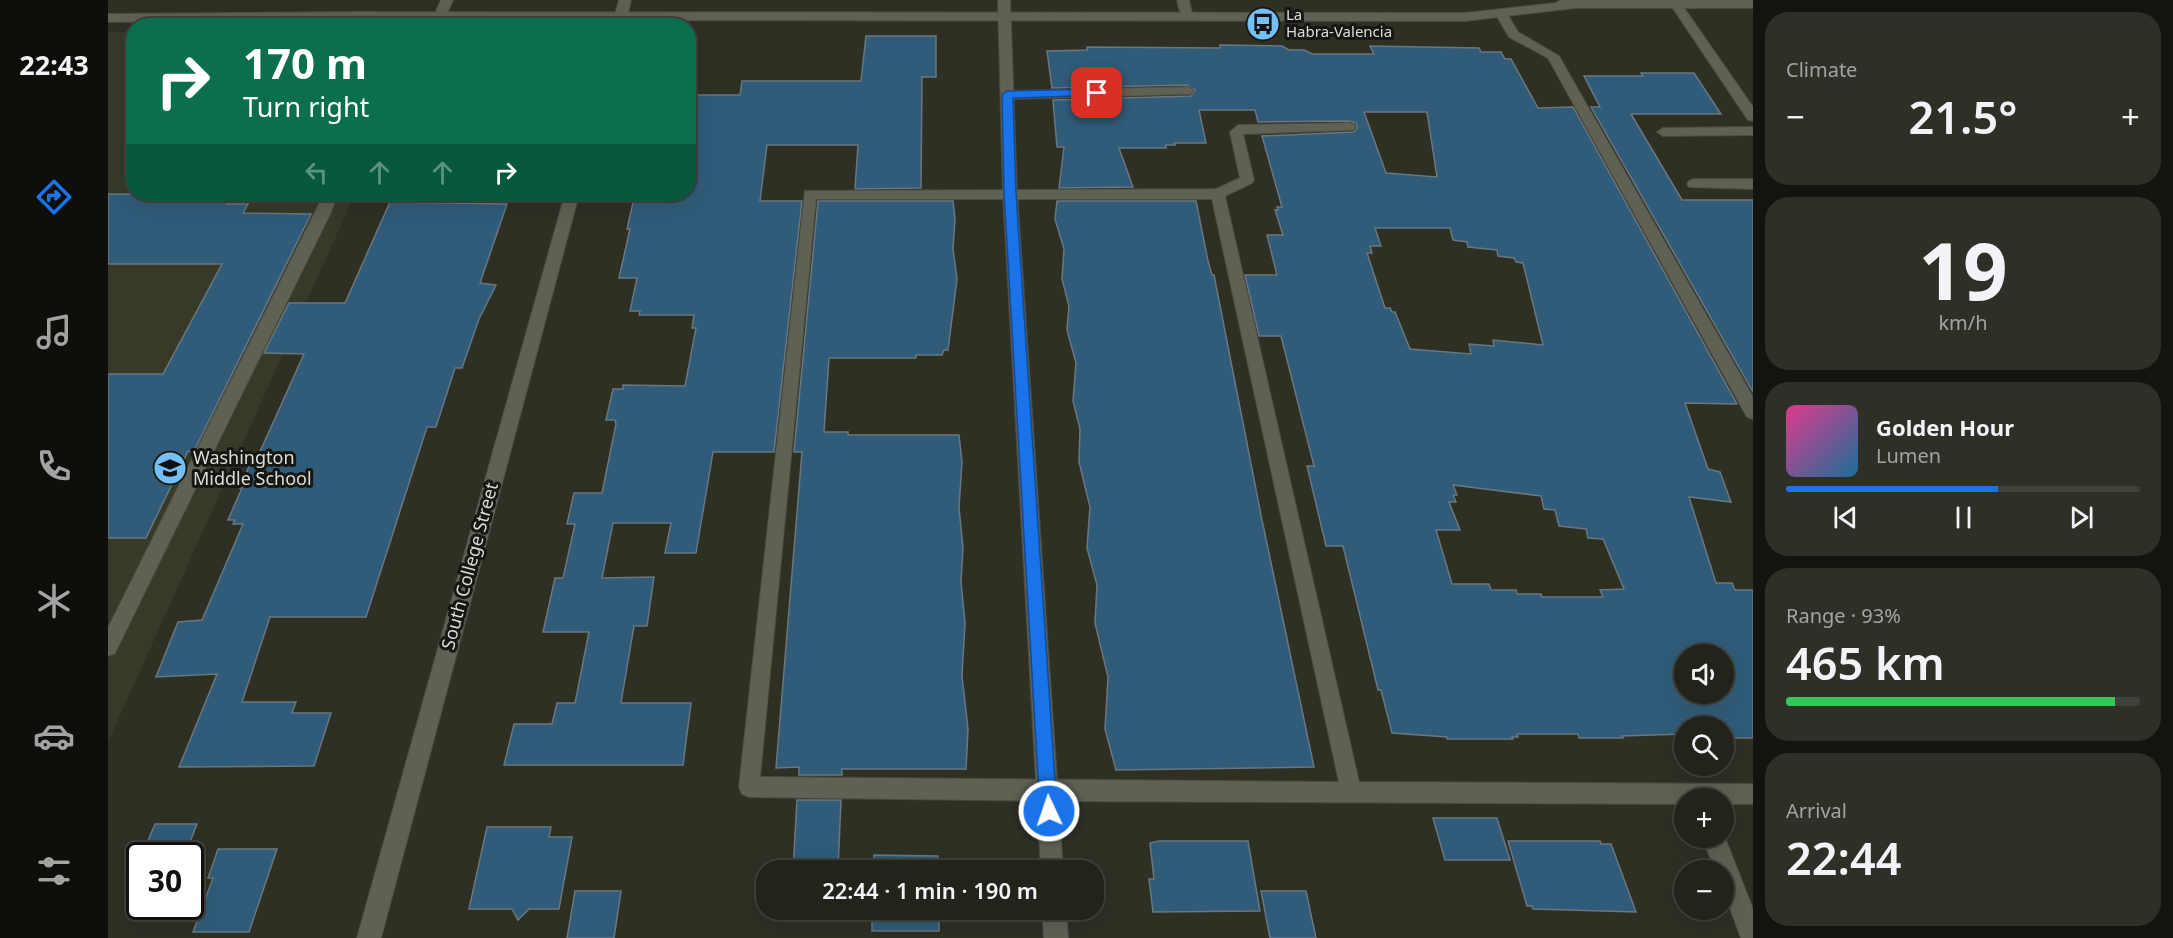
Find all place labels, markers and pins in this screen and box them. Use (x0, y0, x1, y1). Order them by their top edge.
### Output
place label: La Habra-Valencia (1286, 4, 1392, 41)
bus stop icon: La Habra-Valencia (1245, 6, 1281, 42)
pin (1071, 67, 1122, 118)
place label: Washington Middle School (193, 445, 312, 490)
school or university icon: Washington Middle School (152, 450, 188, 486)

